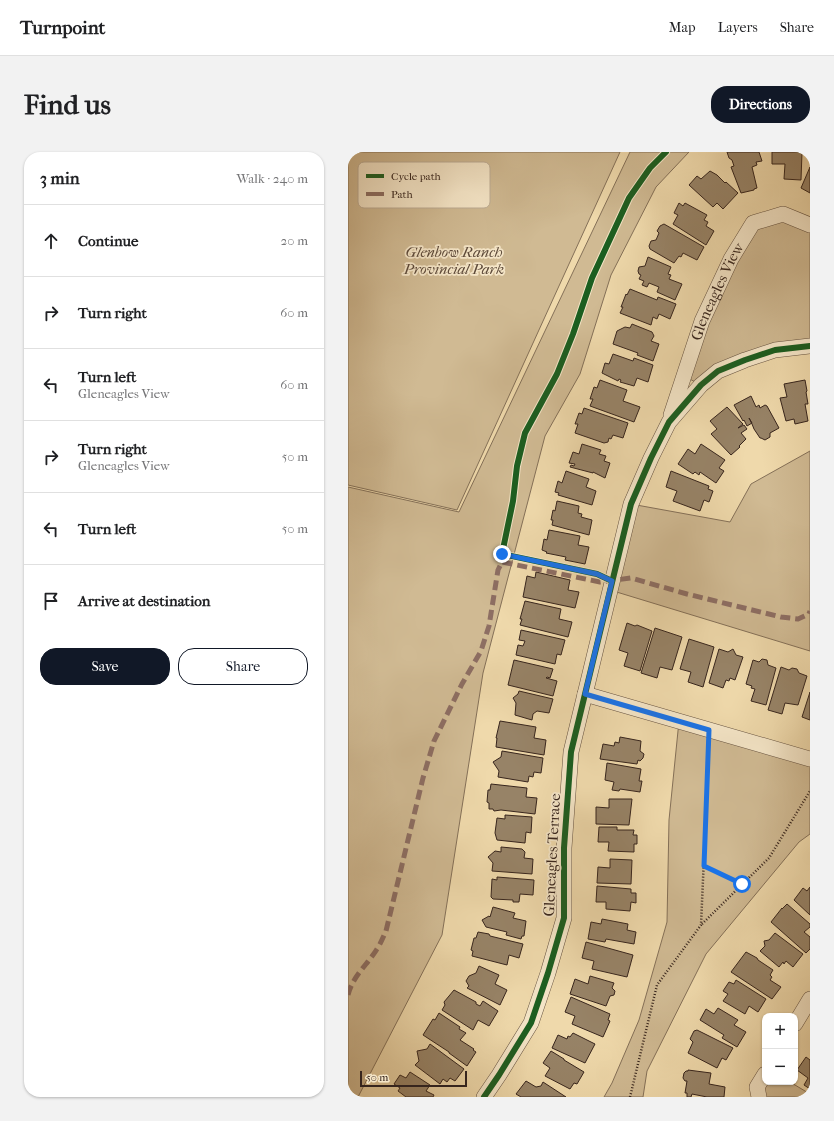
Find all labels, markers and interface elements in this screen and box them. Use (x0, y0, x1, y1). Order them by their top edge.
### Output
text: Turnpoint (20, 17, 105, 39)
text: Map (669, 19, 696, 36)
text: Layers (718, 19, 758, 36)
text: Share (780, 19, 814, 36)
button: Directions (711, 86, 810, 123)
text: Find us (24, 88, 111, 121)
legend (358, 162, 490, 208)
text: 3 min (40, 168, 80, 188)
text: Cycle path (391, 170, 442, 183)
text: Walk · 240 m (236, 171, 308, 186)
text: Path (391, 188, 414, 201)
icon: ahead (40, 230, 62, 252)
text: Continue (78, 232, 138, 250)
text: 20 m (281, 233, 308, 248)
street label: Gleneagles View (687, 239, 748, 343)
park label: Glenbow Ranch Provincial Park (403, 243, 504, 278)
icon: right (40, 302, 62, 324)
text: Turn right (78, 304, 147, 322)
text: 60 m (280, 305, 308, 320)
text: Turn left (78, 368, 136, 386)
icon: left (40, 374, 62, 396)
text: 60 m (280, 377, 308, 392)
text: Gleneagles View (78, 386, 170, 401)
text: Turn right (78, 440, 147, 458)
icon: right (40, 446, 62, 468)
text: 50 m (282, 449, 308, 464)
text: Gleneagles View (78, 458, 170, 473)
icon: left (40, 518, 62, 540)
text: Turn left (78, 520, 136, 538)
text: 50 m (282, 521, 308, 536)
route end (493, 545, 511, 563)
icon: arrive (40, 590, 62, 612)
text: Arrive at destination (78, 592, 210, 610)
button: Save (40, 648, 170, 685)
button: Share (178, 648, 308, 685)
street label: Gleneagles Terrace (540, 792, 564, 917)
route start (733, 875, 751, 893)
map controls (762, 1013, 798, 1085)
button: + (762, 1013, 798, 1049)
button: − (762, 1049, 798, 1085)
scale bar (360, 1069, 467, 1088)
text: 50 m (366, 1071, 388, 1084)

